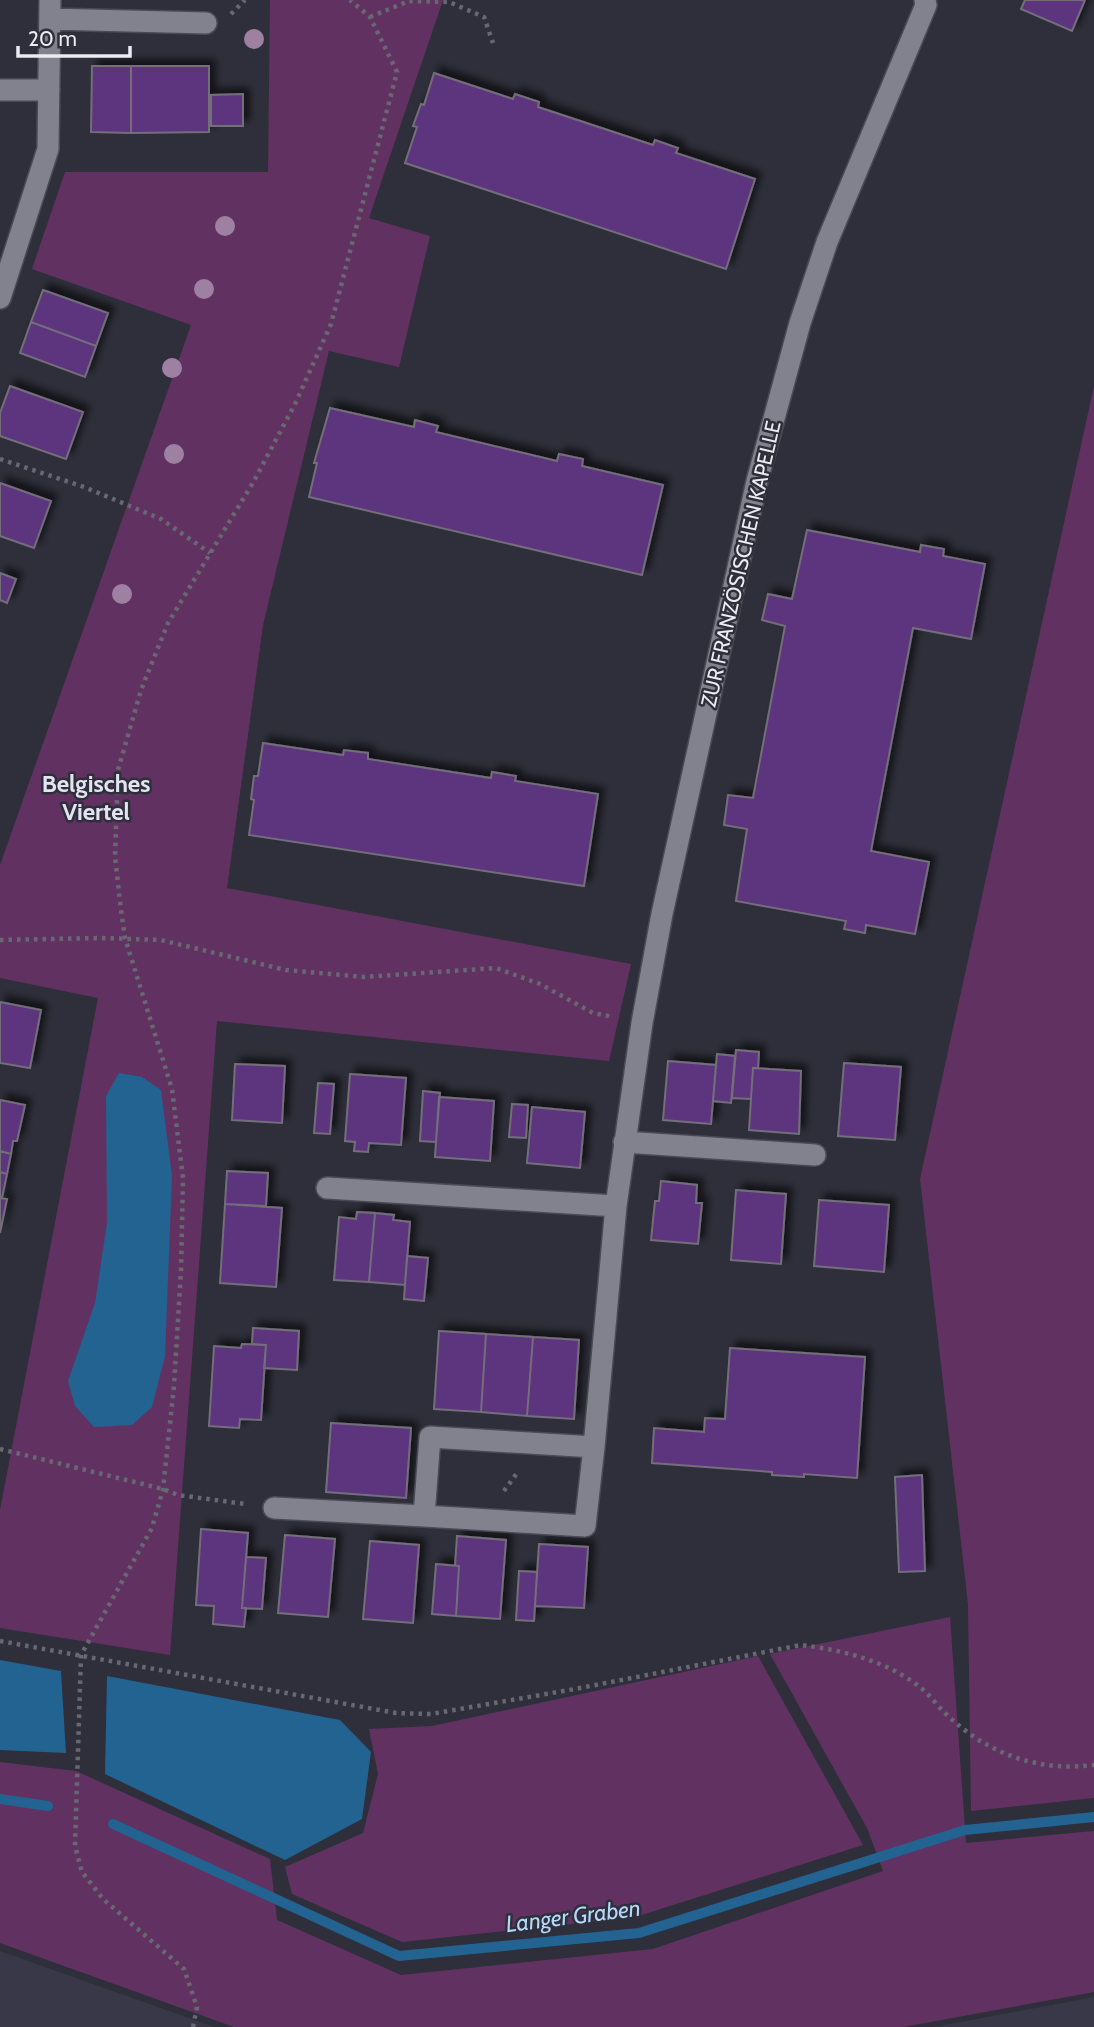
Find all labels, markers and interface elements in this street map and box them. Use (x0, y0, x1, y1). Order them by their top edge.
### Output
scale bar (18, 14, 130, 58)
text: 20 m (28, 26, 77, 51)
street label: ZUR FRANZÖSISCHEN KAPELLE (695, 418, 786, 709)
district label: Belgisches Viertel (42, 769, 150, 826)
water label: Langer Graben (504, 1894, 642, 1938)

